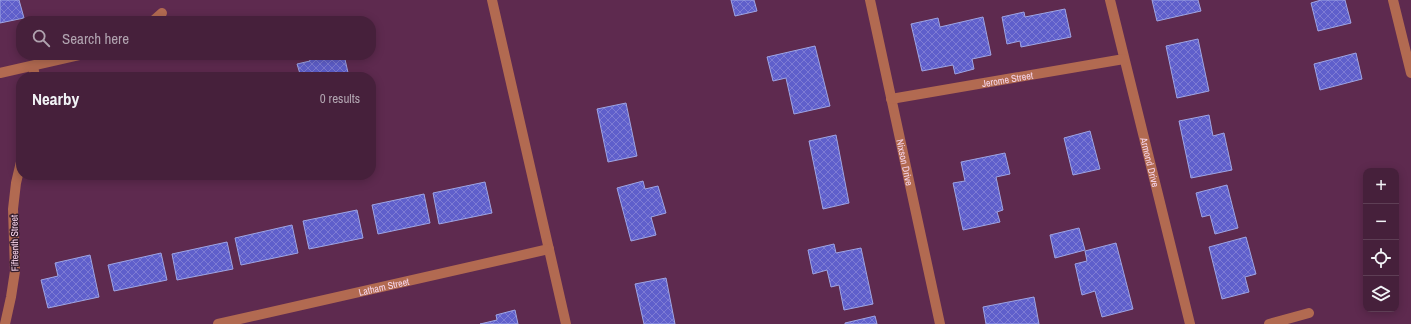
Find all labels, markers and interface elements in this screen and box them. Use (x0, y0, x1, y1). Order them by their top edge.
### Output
search box (16, 16, 376, 60)
icon: search (30, 27, 52, 49)
text: Search here (62, 28, 129, 49)
street label: Jerome Street (981, 69, 1035, 90)
text: Nearby (32, 87, 79, 110)
text: 0 results (320, 90, 360, 107)
street label: Armond Drive (1137, 135, 1162, 189)
street label: Nixson Drive (893, 138, 916, 187)
map controls (1363, 168, 1399, 312)
button: + (1363, 168, 1399, 204)
button: − (1363, 204, 1399, 240)
street label: Fifteenth Street (7, 214, 21, 271)
button: locate (1363, 240, 1399, 276)
street label: Latham Street (357, 275, 411, 299)
button: layers (1363, 276, 1399, 312)

